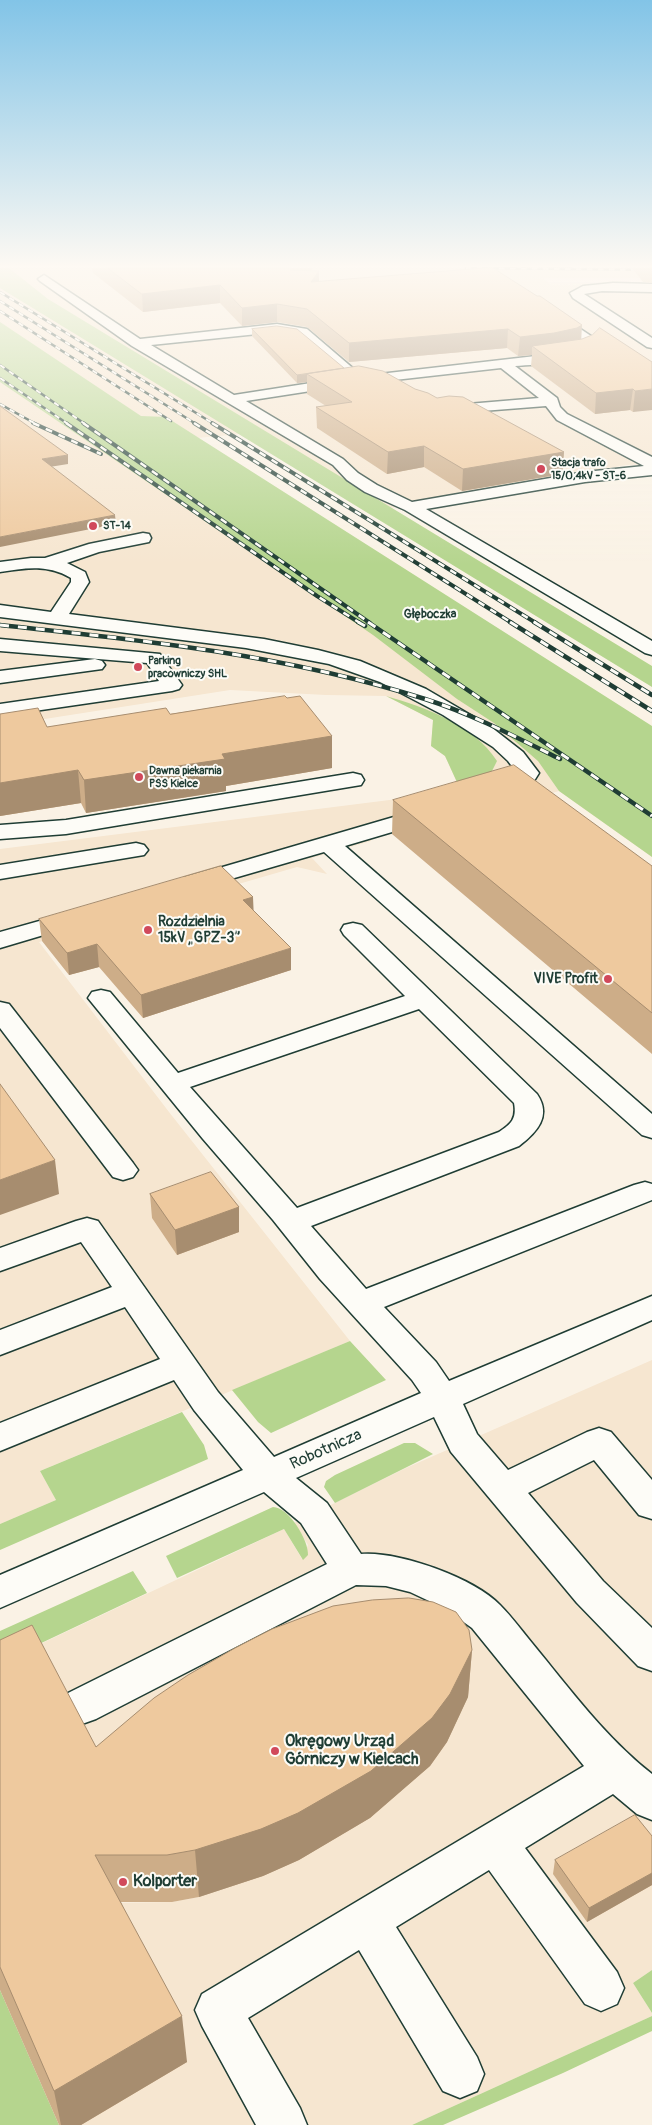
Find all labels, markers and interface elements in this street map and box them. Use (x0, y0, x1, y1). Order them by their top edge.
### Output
place label: Stacja trafo 15/0,4kV - ST-6 (551, 456, 626, 482)
marker: Stacja trafo 15/0,4kV - ST-6 (535, 463, 547, 475)
place label: ST-14 (103, 519, 131, 533)
marker: ST-14 (87, 520, 99, 532)
district label: Głęboczka (404, 608, 456, 622)
place label: Parking pracowniczy SHL (148, 654, 227, 680)
marker: Parking pracowniczy SHL (132, 661, 144, 673)
place label: Dawna piekarnia PSS Kielce (149, 764, 222, 790)
marker: Dawna piekarnia PSS Kielce (133, 771, 145, 783)
place label: Rozdzielnia 15kV „GPZ-3” (158, 914, 240, 946)
marker: Rozdzielnia 15kV „GPZ-3” (142, 924, 154, 936)
place label: VIVE Profit (533, 971, 598, 987)
marker: VIVE Profit (602, 973, 614, 985)
street label: Robotnicza (287, 1426, 365, 1474)
place label: Okręgowy Urząd Górniczy w Kielcach (285, 1732, 418, 1770)
marker: Okręgowy Urząd Górniczy w Kielcach (269, 1745, 281, 1757)
place label: Kolporter (133, 1872, 197, 1892)
marker: Kolporter (117, 1876, 129, 1888)

